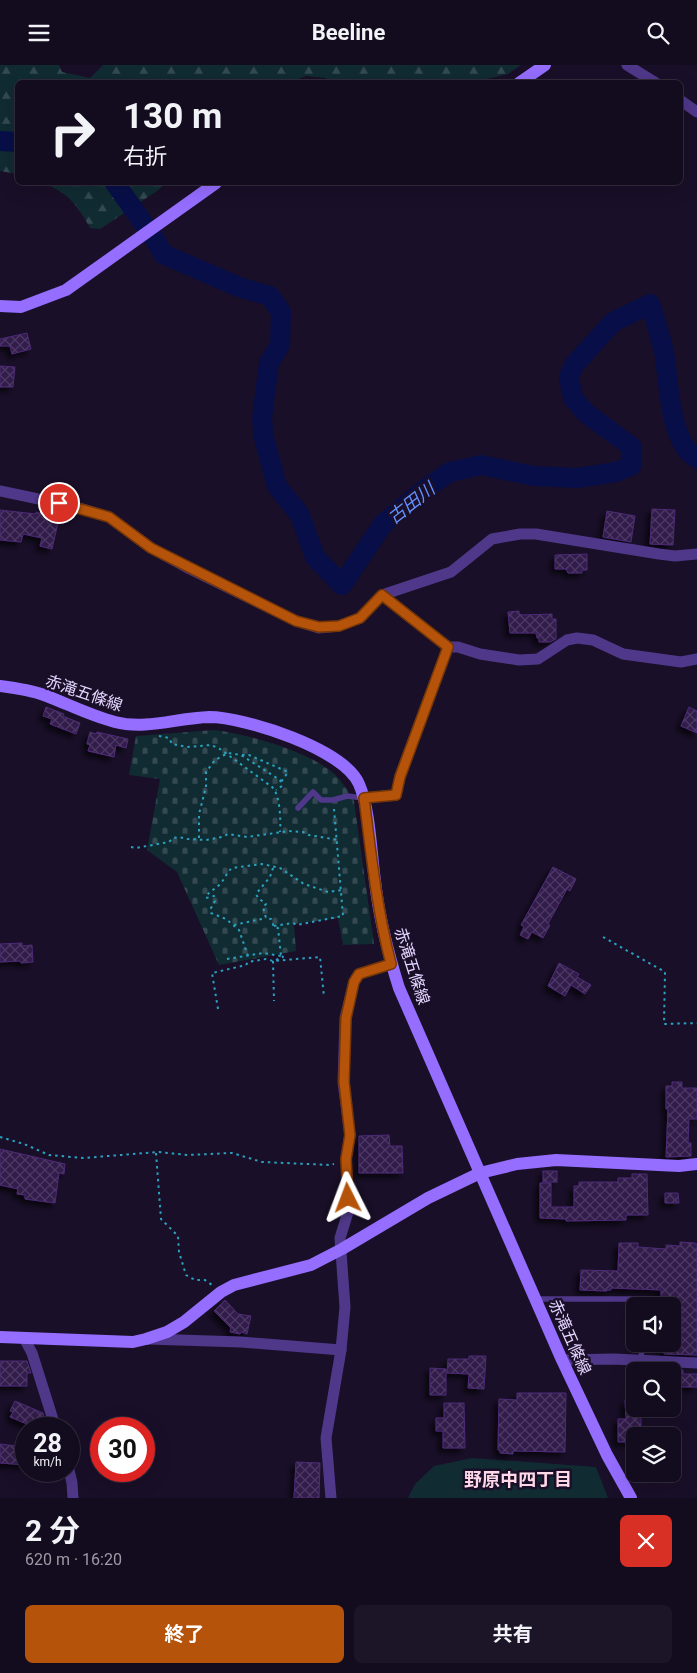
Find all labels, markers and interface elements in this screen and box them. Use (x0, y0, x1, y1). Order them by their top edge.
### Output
icon: menu (25, 19, 53, 47)
icon: search (644, 19, 672, 47)
text: Beeline (312, 20, 385, 45)
text: 130 m (123, 96, 222, 137)
icon: right (40, 100, 105, 165)
text: 右折 (123, 144, 167, 169)
water label: 古田川 (383, 477, 440, 528)
pin (38, 482, 80, 524)
icon: arrive (45, 489, 73, 517)
street label: 赤滝五條線 (43, 671, 125, 715)
street label: 赤滝五條線 (391, 925, 433, 1007)
position arrow (321, 1171, 373, 1223)
street label: 赤滝五條線 (545, 1297, 595, 1377)
map controls (626, 1297, 681, 1482)
button: sound (626, 1297, 681, 1352)
button: search (626, 1362, 681, 1417)
speed limit sign: 30 (90, 1417, 155, 1482)
button: layers (626, 1427, 681, 1482)
text: 28 (33, 1429, 62, 1458)
text: km/h (33, 1455, 62, 1469)
district label: 野原中四丁目 (464, 1469, 572, 1490)
text: 2 分 (25, 1513, 80, 1548)
button: close (620, 1515, 672, 1567)
text: 620 m · 16:20 (25, 1550, 122, 1569)
button: 終了 (25, 1605, 344, 1663)
button: 共有 (354, 1605, 672, 1663)

